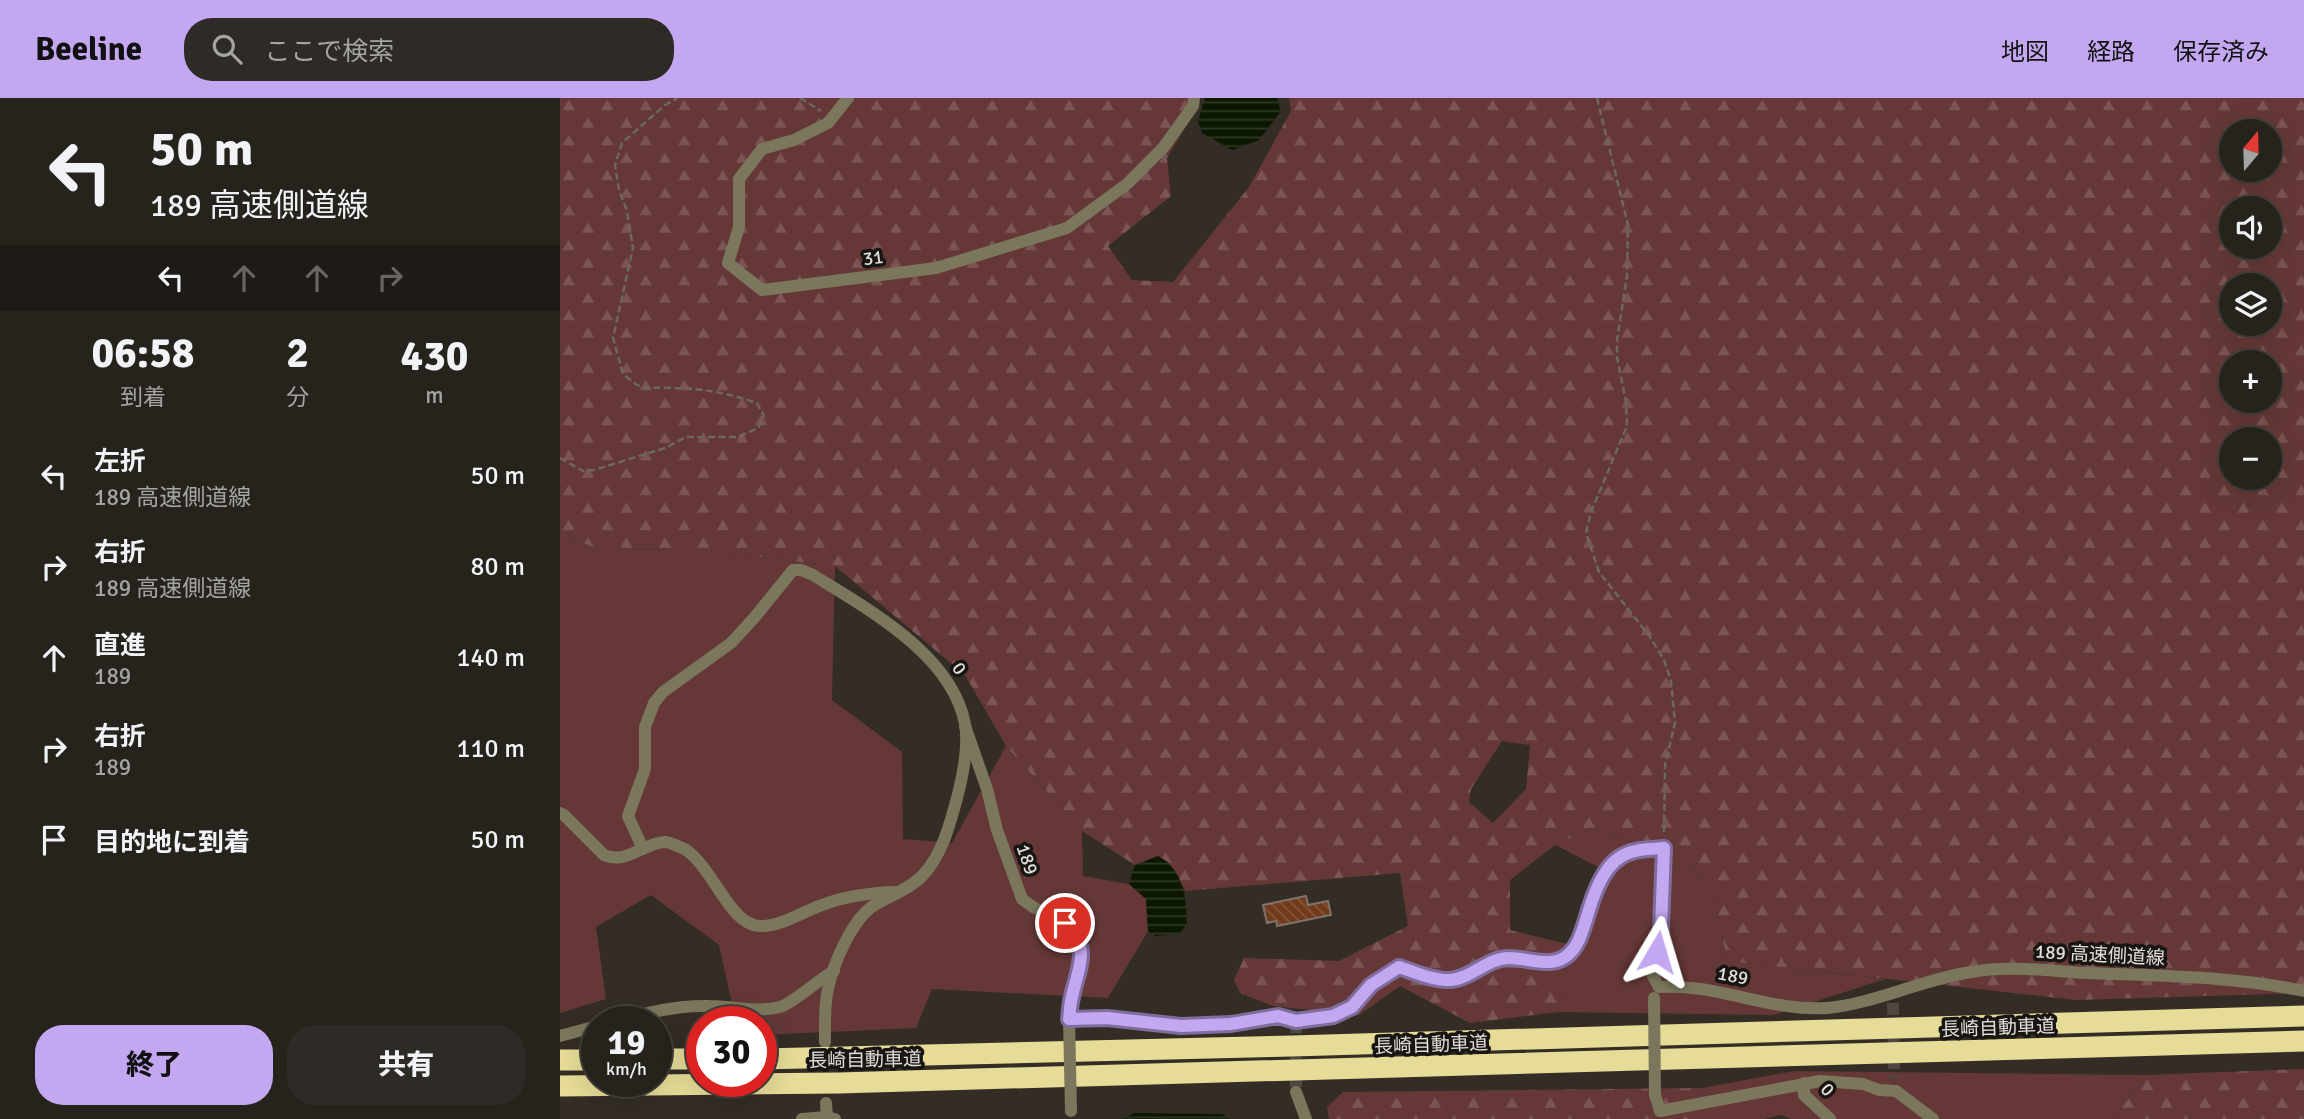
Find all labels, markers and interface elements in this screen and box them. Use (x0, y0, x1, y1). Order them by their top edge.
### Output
search box (184, 18, 674, 81)
text: Beeline (35, 29, 142, 70)
icon: search (208, 30, 246, 68)
text: ここで検索 (264, 36, 394, 68)
text: 地図 (2001, 37, 2049, 67)
text: 経路 (2087, 37, 2135, 67)
text: 保存済み (2173, 37, 2269, 67)
text: 50 m (150, 119, 253, 179)
north arrow (2219, 119, 2282, 182)
map controls (2219, 119, 2282, 490)
icon: left (35, 126, 126, 217)
text: 189 高速側道線 (150, 186, 369, 225)
button: sound (2219, 196, 2282, 259)
street label: 31 (861, 245, 885, 271)
icon: left (152, 259, 190, 297)
icon: ahead (225, 259, 263, 297)
icon: ahead (298, 259, 336, 297)
icon: right (371, 259, 409, 297)
button: layers (2219, 273, 2282, 336)
text: 06:58 (91, 328, 195, 379)
text: 2 (286, 328, 309, 379)
text: 430 (400, 331, 469, 382)
button: + (2219, 350, 2282, 413)
text: m (425, 381, 444, 410)
text: 到着 (120, 383, 166, 412)
text: 分 (286, 383, 309, 412)
button: − (2219, 427, 2282, 490)
text: 左折 (94, 446, 146, 478)
icon: left (35, 457, 73, 495)
text: 50 m (470, 460, 525, 492)
text: 189 高速側道線 (94, 483, 251, 512)
text: 右折 (94, 537, 146, 569)
icon: right (35, 548, 73, 586)
text: 80 m (470, 551, 525, 583)
text: 189 高速側道線 (94, 574, 251, 603)
text: 直進 (94, 630, 146, 662)
icon: ahead (35, 639, 73, 677)
text: 140 m (456, 642, 525, 674)
street label: 0 (946, 657, 972, 680)
text: 189 (94, 662, 131, 691)
text: 右折 (94, 721, 146, 753)
icon: right (35, 730, 73, 768)
text: 110 m (456, 733, 525, 765)
text: 189 (94, 753, 131, 782)
icon: arrive (35, 821, 73, 859)
text: 50 m (470, 824, 525, 856)
text: 目的地に到着 (94, 827, 250, 859)
street label: 189 (1011, 841, 1043, 878)
pin (1035, 893, 1095, 953)
icon: arrive (1046, 904, 1084, 942)
position arrow (1620, 915, 1694, 989)
street label: 189 高速側道線 (2034, 940, 2165, 970)
street label: 189 (1715, 961, 1750, 991)
speed limit sign: 30 (686, 1006, 777, 1097)
street label: 長崎自動車道 (1941, 1014, 2055, 1042)
text: 19 (608, 1021, 645, 1064)
button: 終了 (35, 1025, 273, 1105)
button: 共有 (287, 1025, 525, 1105)
street label: 長崎自動車道 (1374, 1031, 1488, 1059)
street label: 長崎自動車道 (808, 1047, 922, 1073)
text: km/h (606, 1058, 647, 1080)
street label: 0 (1815, 1078, 1840, 1102)

